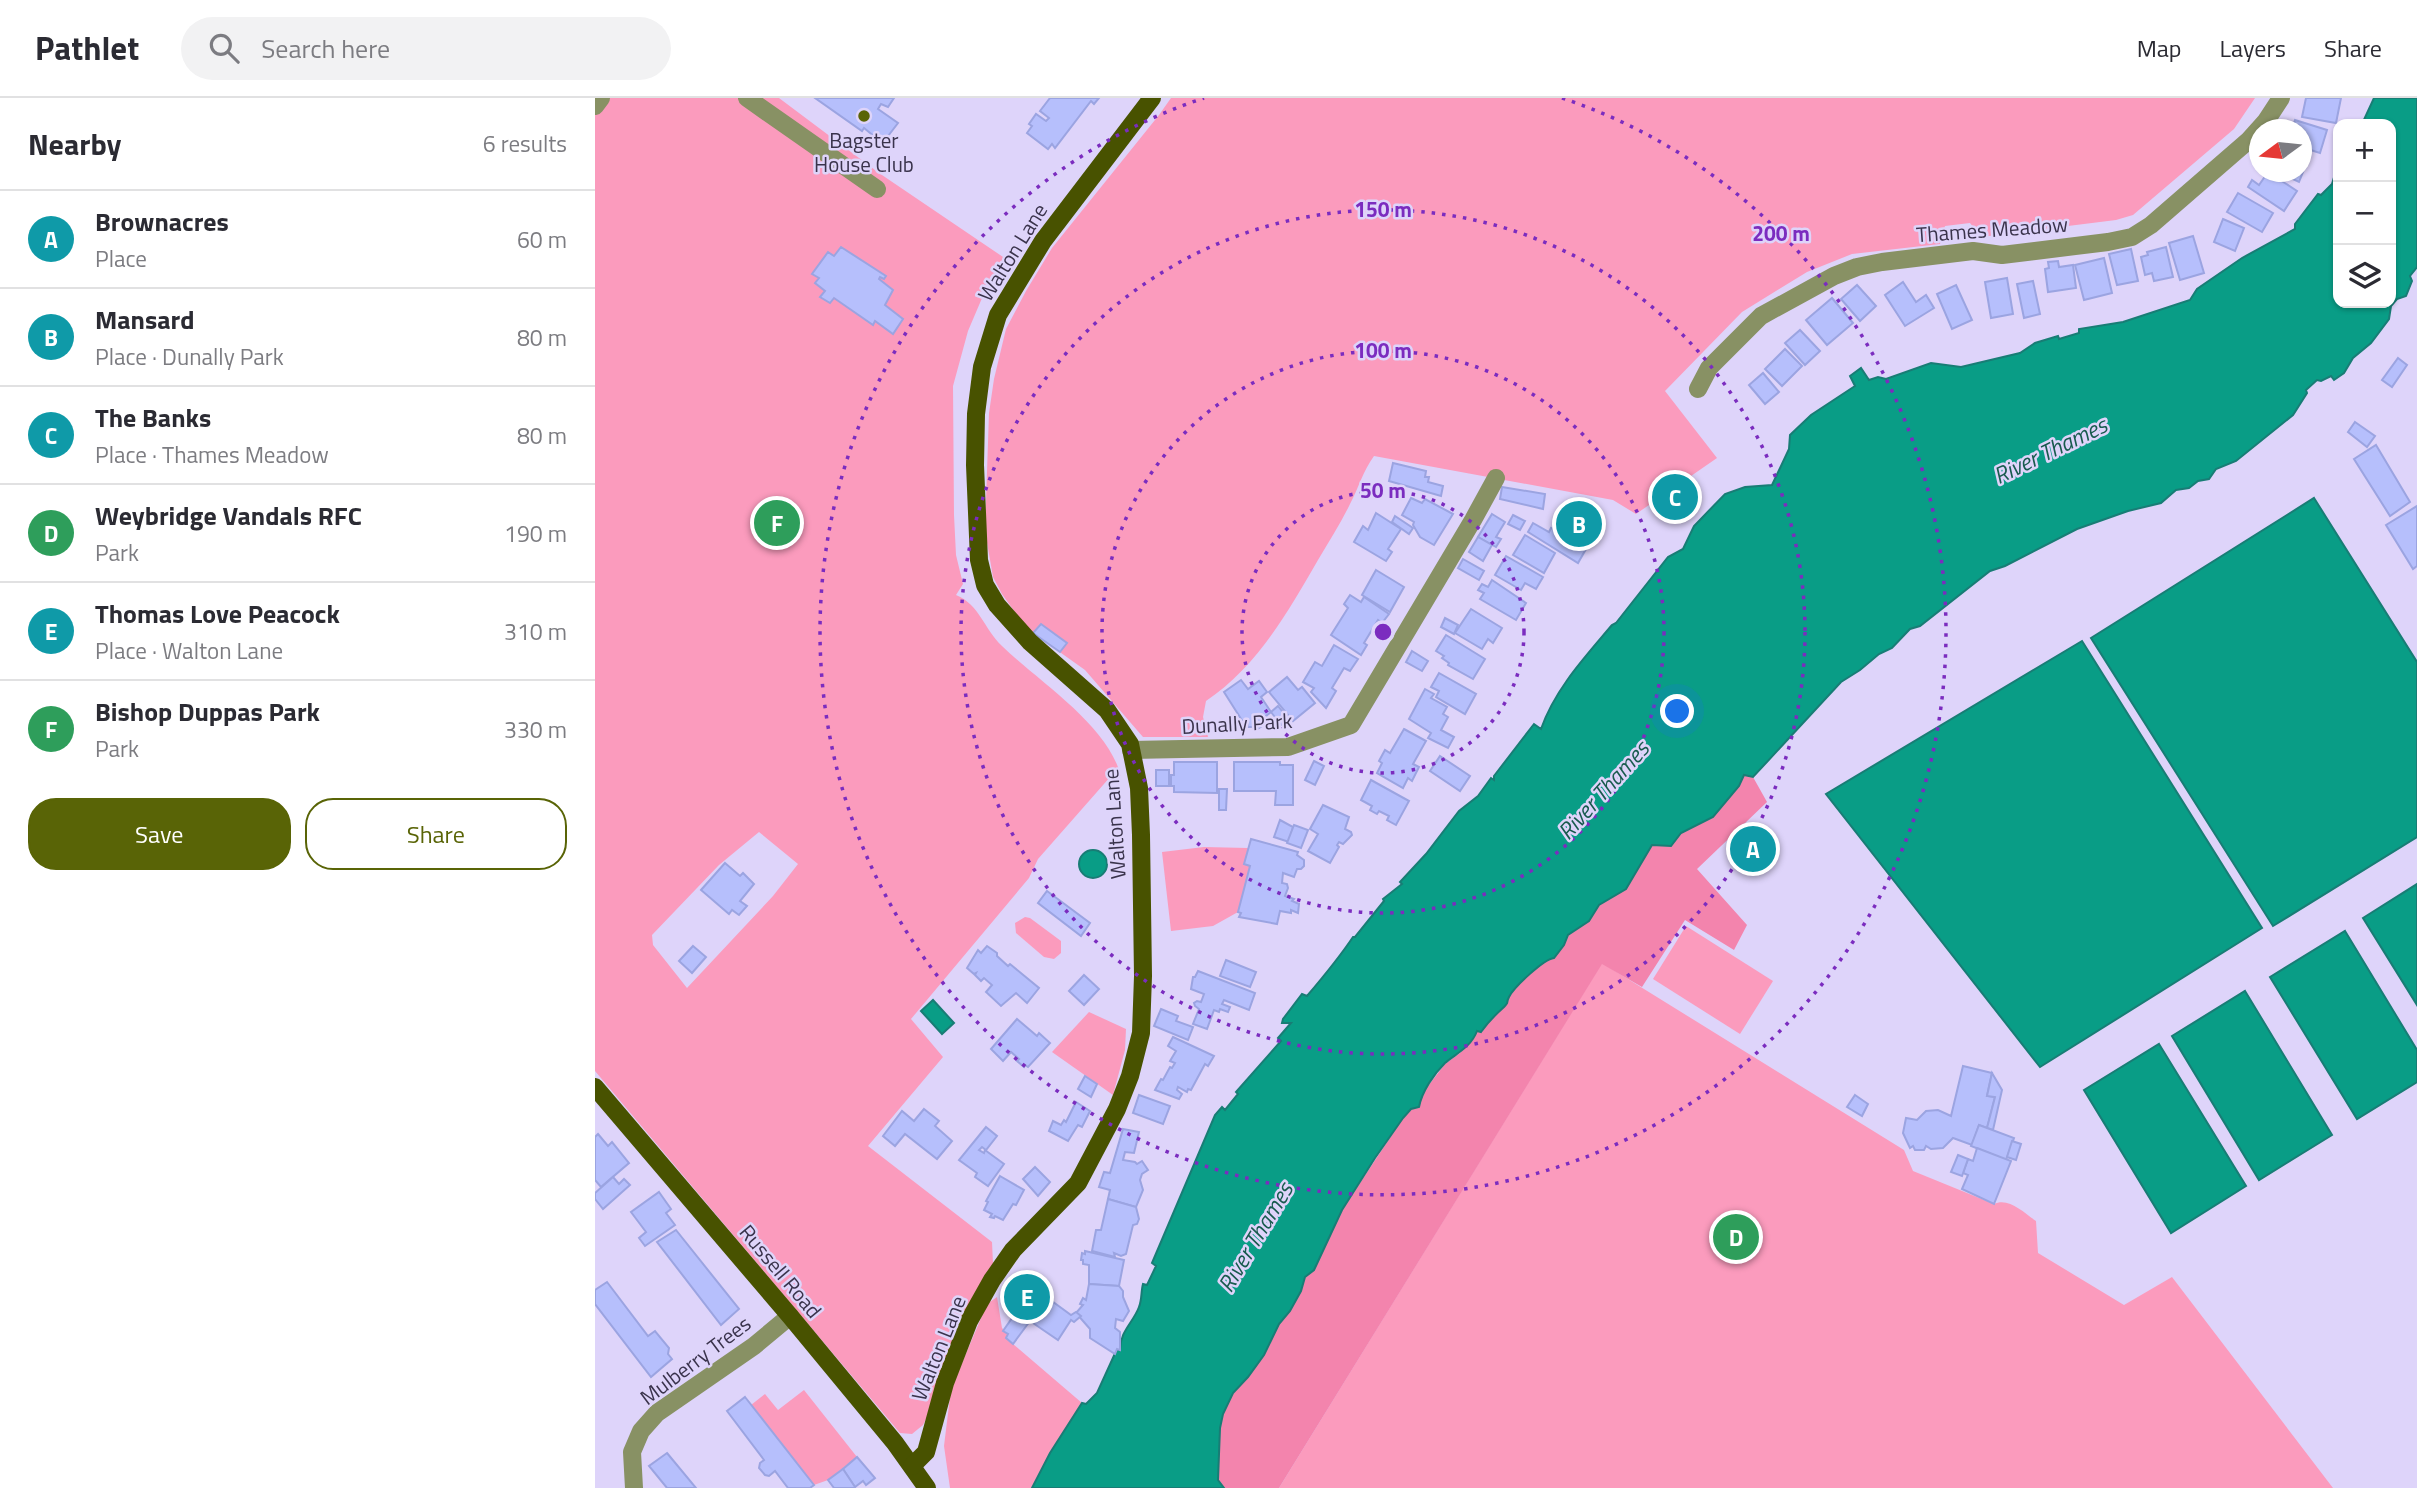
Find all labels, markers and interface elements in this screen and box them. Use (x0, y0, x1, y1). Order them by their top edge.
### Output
search box (181, 17, 671, 80)
text: Pathlet (35, 23, 139, 73)
icon: search (205, 29, 243, 67)
text: Search here (261, 29, 390, 68)
text: Map (2137, 30, 2182, 66)
text: Layers (2220, 30, 2286, 66)
text: Share (2324, 30, 2382, 66)
marker: Bagster House Club (856, 108, 872, 124)
north arrow (2249, 119, 2312, 182)
map controls (2333, 119, 2396, 308)
button: + (2333, 119, 2396, 182)
text: Nearby (28, 121, 121, 167)
place label: Bagster House Club (814, 124, 914, 180)
text: 6 results (483, 126, 567, 161)
button: − (2333, 182, 2396, 245)
text: 150 m (1354, 193, 1412, 225)
street label: Walton Lane (969, 197, 1055, 307)
text: Brownacres (95, 202, 229, 241)
street label: Thames Meadow (1915, 208, 2069, 250)
text: 200 m (1752, 217, 1810, 249)
text: A (44, 222, 58, 257)
text: 60 m (517, 222, 567, 257)
text: Place (95, 241, 147, 276)
button: layers (2333, 245, 2396, 308)
text: Mansard (95, 300, 194, 339)
text: B (44, 320, 58, 355)
text: 80 m (517, 320, 567, 355)
text: 100 m (1354, 334, 1412, 366)
text: Place · Dunally Park (95, 339, 284, 374)
text: The Banks (95, 398, 211, 437)
water label: River Thames (1987, 406, 2115, 493)
text: C (45, 418, 57, 453)
text: 80 m (517, 418, 567, 453)
text: Place · Thames Meadow (95, 437, 329, 472)
pin: C (1652, 471, 1698, 523)
text: 50 m (1360, 474, 1406, 506)
text: Weybridge Vandals RFC (95, 496, 362, 535)
pin: F (754, 497, 800, 549)
pin: B (1556, 498, 1602, 550)
text: D (44, 516, 58, 551)
text: 190 m (504, 516, 567, 551)
text: Park (95, 535, 139, 570)
text: Thomas Love Peacock (95, 594, 340, 633)
text: E (45, 614, 57, 649)
text: 310 m (504, 614, 567, 649)
centre of rings (1371, 620, 1395, 644)
text: Place · Walton Lane (95, 633, 283, 668)
text: Bishop Duppas Park (95, 692, 320, 731)
your location (1660, 694, 1694, 728)
street label: Dunally Park (1181, 704, 1293, 742)
text: F (45, 712, 57, 747)
text: 330 m (504, 712, 567, 747)
text: Park (95, 731, 139, 766)
water label: River Thames (1549, 731, 1659, 847)
street label: Walton Lane (1094, 768, 1134, 880)
button: Save (28, 798, 291, 870)
button: Share (305, 798, 567, 870)
pin: A (1730, 823, 1776, 875)
water label: River Thames (1208, 1173, 1303, 1299)
pin: D (1713, 1211, 1759, 1263)
street label: Russell Road (732, 1217, 830, 1325)
pin: E (1004, 1271, 1050, 1323)
street label: Walton Lane (902, 1291, 974, 1405)
street label: Mulberry Trees (633, 1308, 757, 1412)

